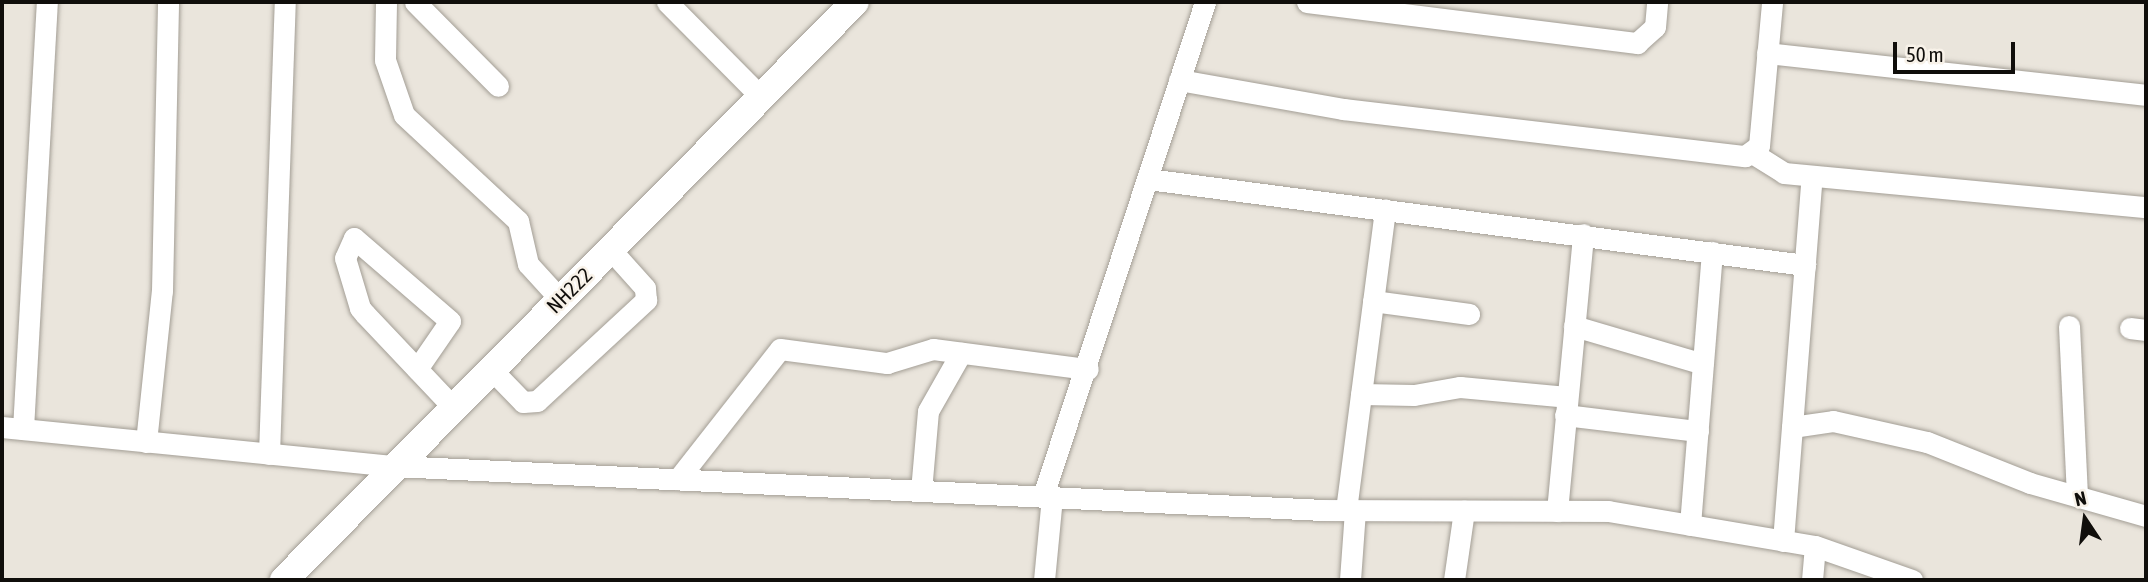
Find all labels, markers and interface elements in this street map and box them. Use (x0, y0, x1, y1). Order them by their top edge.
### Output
scale bar (1896, 28, 2018, 72)
text: 50 m (1906, 42, 1944, 66)
street label: NH222 (541, 262, 597, 318)
north arrow (2050, 484, 2120, 554)
text: N (2072, 487, 2088, 511)

